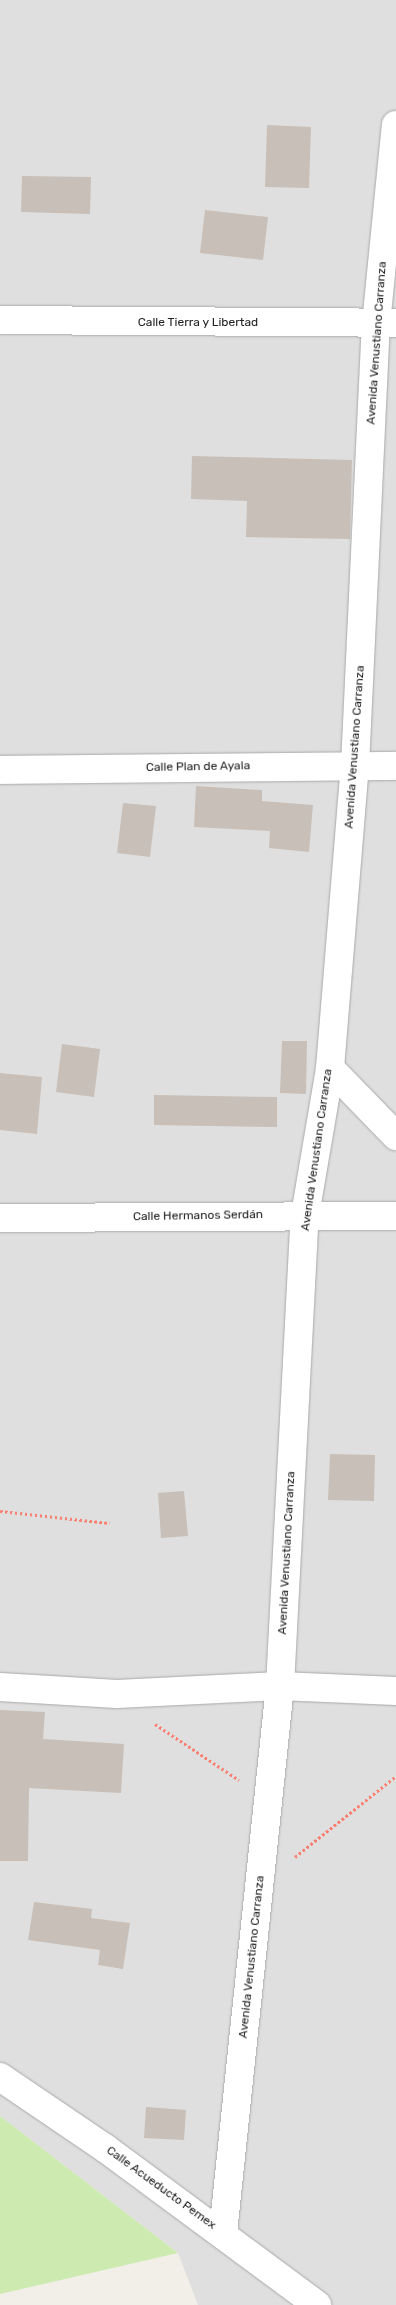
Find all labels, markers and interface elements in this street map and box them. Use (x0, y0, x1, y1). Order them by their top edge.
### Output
street label: Avenida Venustiano Carranza (364, 261, 390, 425)
street label: Calle Tierra y Libertad (137, 316, 259, 330)
street label: Avenida Venustiano Carranza (342, 665, 368, 829)
street label: Calle Plan de Ayala (146, 759, 250, 775)
street label: Avenida Venustiano Carranza (298, 1068, 336, 1232)
street label: Calle Hermanos Serdán (133, 1208, 263, 1224)
street label: Avenida Venustiano Carranza (276, 1471, 298, 1635)
street label: Avenida Venustiano Carranza (236, 1875, 268, 2039)
street label: Calle Acueducto Pemex (103, 2143, 219, 2233)

